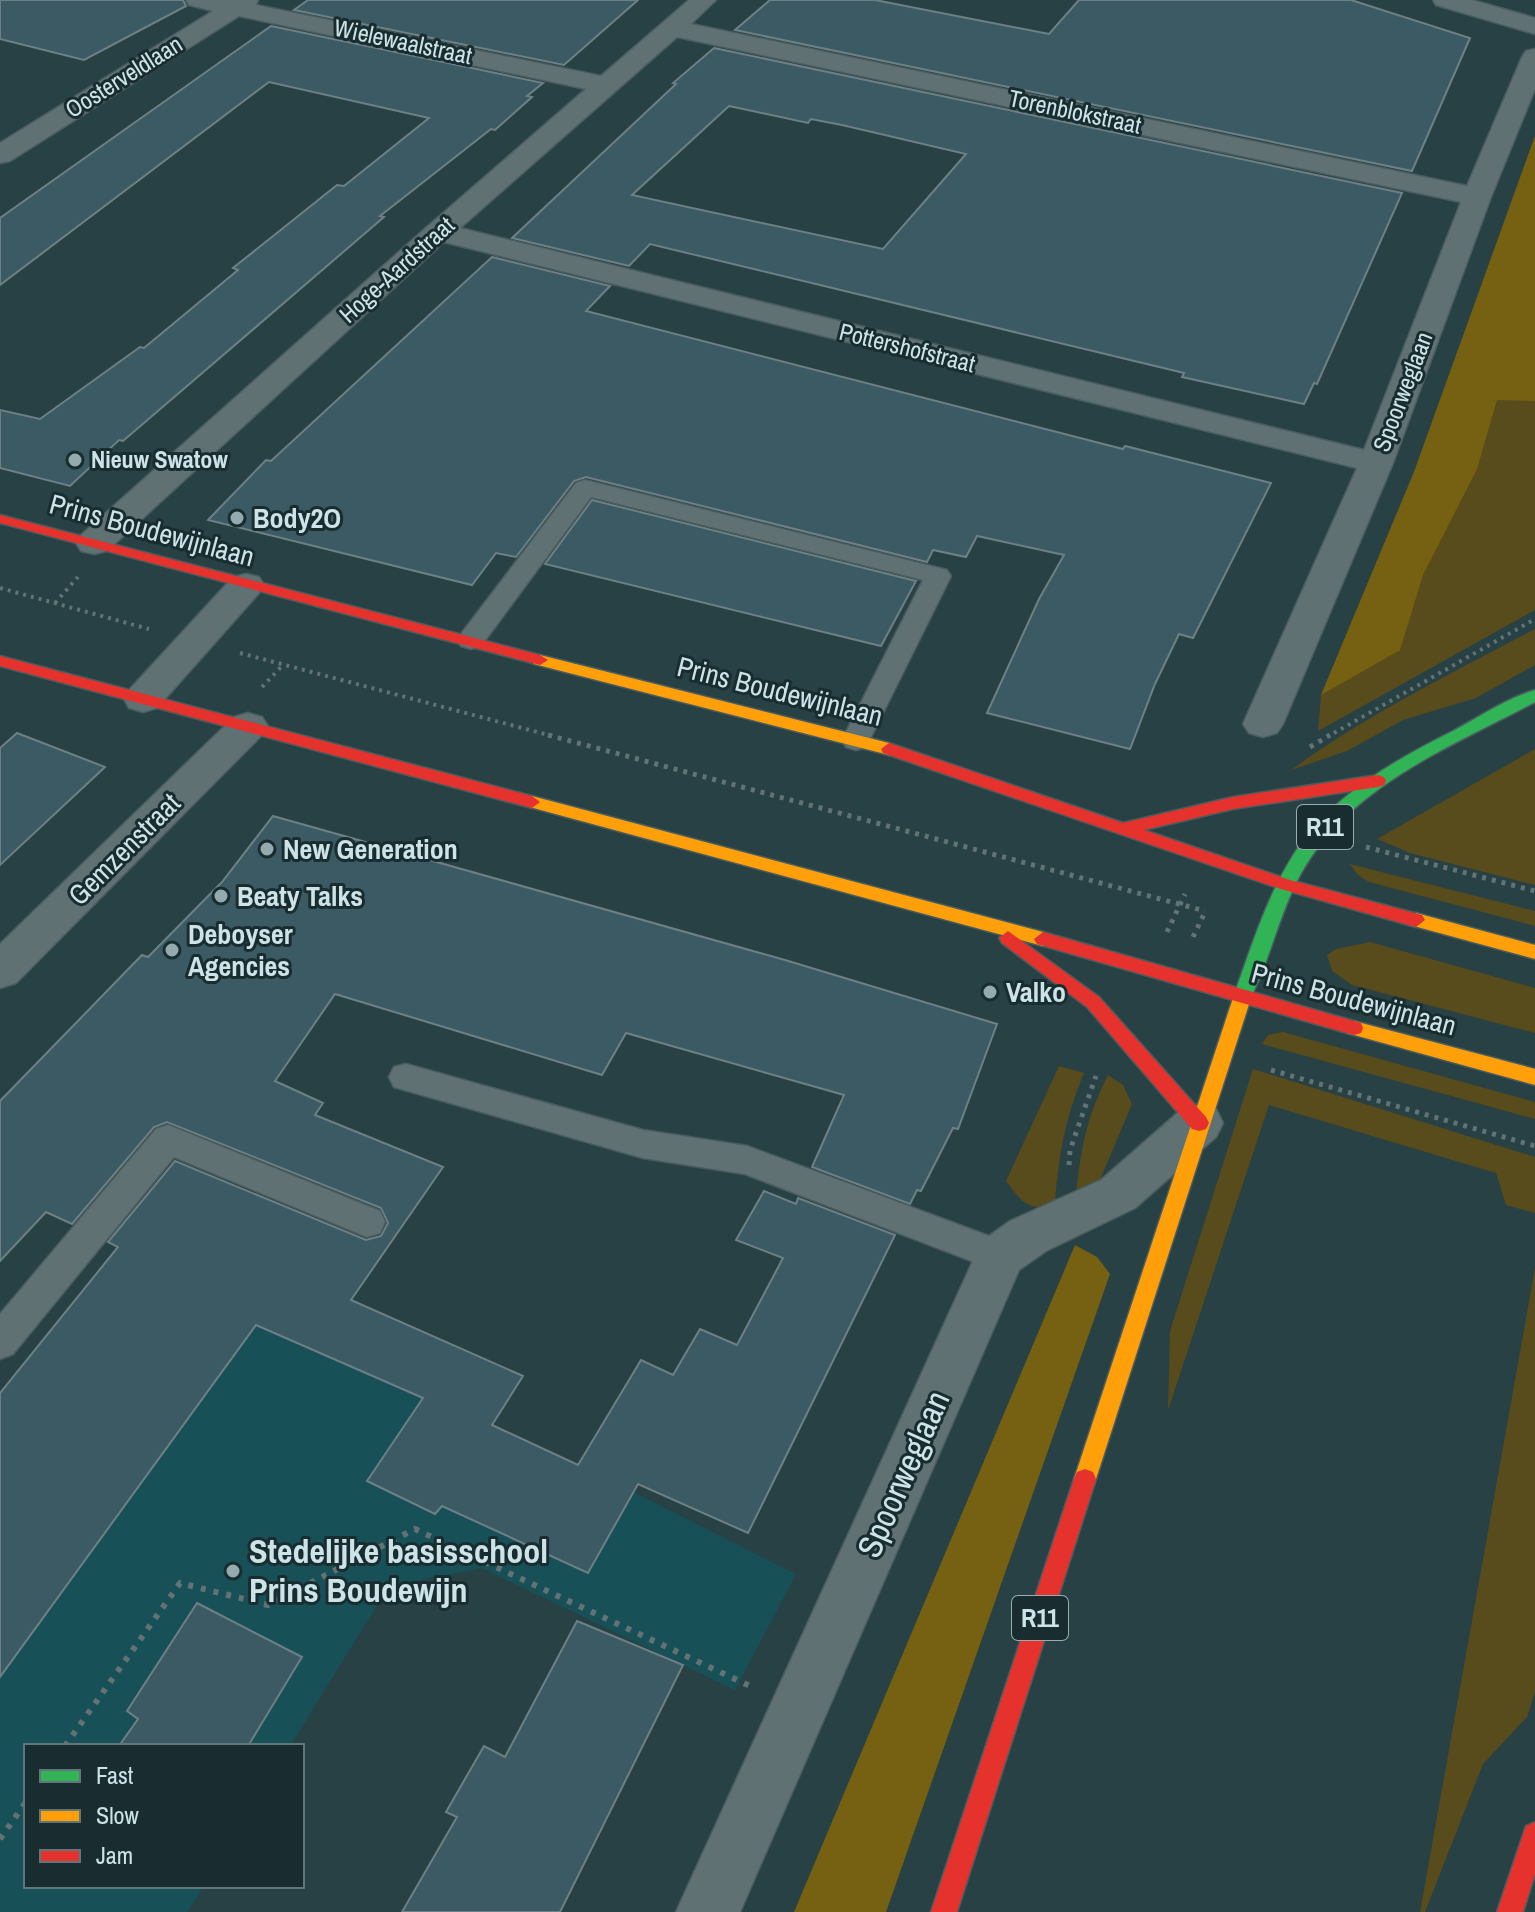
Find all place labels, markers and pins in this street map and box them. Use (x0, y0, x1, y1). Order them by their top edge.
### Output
place label: Nieuw Swatow (91, 443, 228, 475)
marker: Nieuw Swatow (66, 451, 84, 469)
place label: Body2O (253, 499, 341, 537)
marker: Body2O (228, 509, 246, 527)
place label: New Generation (283, 830, 458, 868)
marker: New Generation (258, 840, 276, 858)
place label: Beaty Talks (237, 877, 363, 915)
marker: Beaty Talks (212, 887, 230, 905)
place label: Deboyser Agencies (188, 915, 293, 985)
marker: Deboyser Agencies (163, 941, 181, 959)
place label: Valko (1006, 973, 1066, 1011)
marker: Valko (981, 983, 999, 1001)
place label: Stedelijke basisschool Prins Boudewijn (249, 1528, 548, 1613)
marker: Stedelijke basisschool Prins Boudewijn (224, 1562, 242, 1580)

